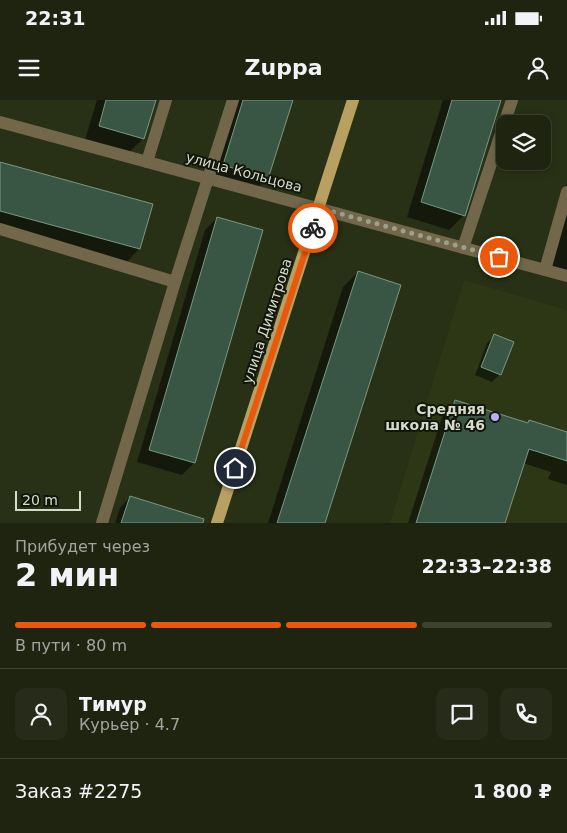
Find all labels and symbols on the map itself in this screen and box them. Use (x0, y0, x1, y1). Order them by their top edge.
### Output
street label: улица Кольцова (184, 149, 304, 195)
courier (288, 203, 338, 253)
pin (478, 236, 520, 278)
street label: улица Димитрова (239, 256, 295, 386)
place label: Средняя школа № 46 (385, 401, 485, 433)
marker: Средняя школа № 46 (489, 411, 501, 423)
pin (214, 447, 256, 489)
scale bar (15, 488, 81, 511)

